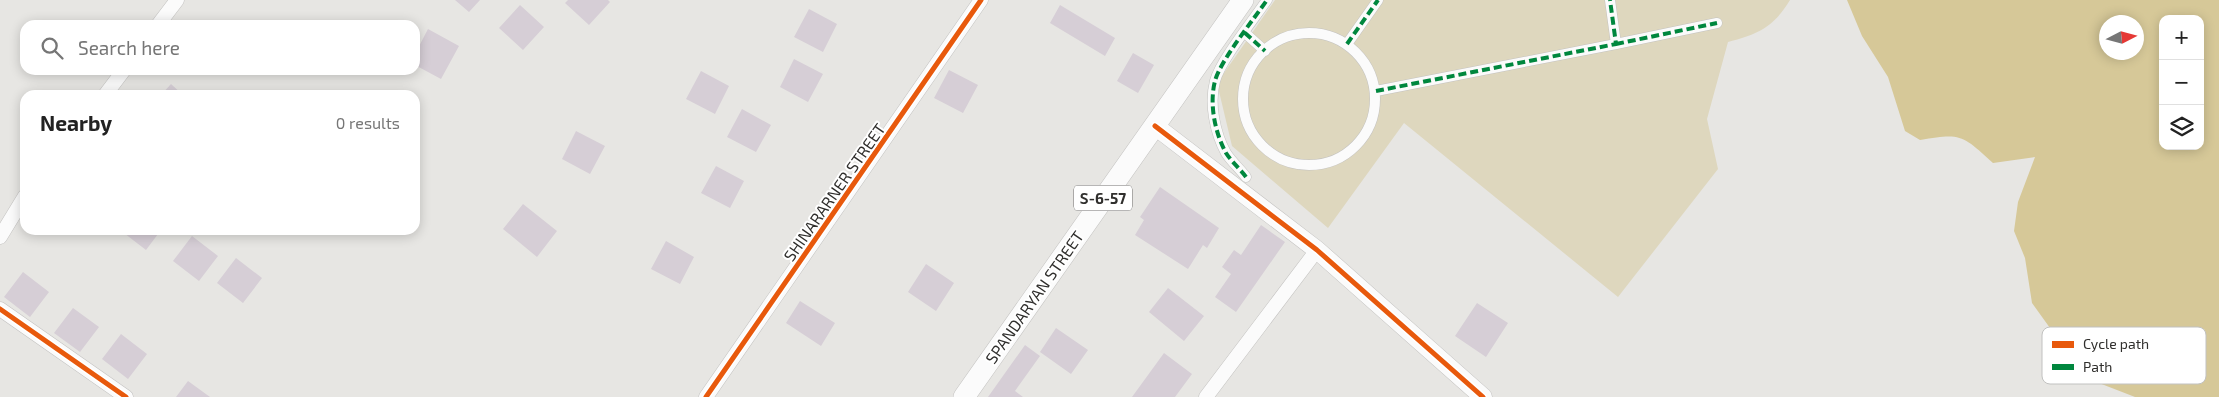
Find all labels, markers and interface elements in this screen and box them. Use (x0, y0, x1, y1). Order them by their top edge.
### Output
north arrow (2099, 15, 2144, 60)
map controls (2159, 15, 2204, 150)
button: + (2159, 15, 2204, 60)
search box (20, 20, 420, 75)
icon: search (38, 34, 66, 62)
text: Search here (78, 36, 180, 59)
button: − (2159, 60, 2204, 105)
button: layers (2159, 105, 2204, 150)
text: Nearby (40, 110, 112, 135)
text: 0 results (336, 113, 400, 132)
street label: SHINARARNER STREET (779, 119, 889, 265)
road number: Տ-6-57 (1074, 186, 1132, 210)
street label: SPANDARYAN STREET (981, 227, 1087, 367)
legend (2042, 327, 2206, 384)
text: Cycle path (2083, 335, 2149, 352)
text: Path (2083, 358, 2112, 375)

